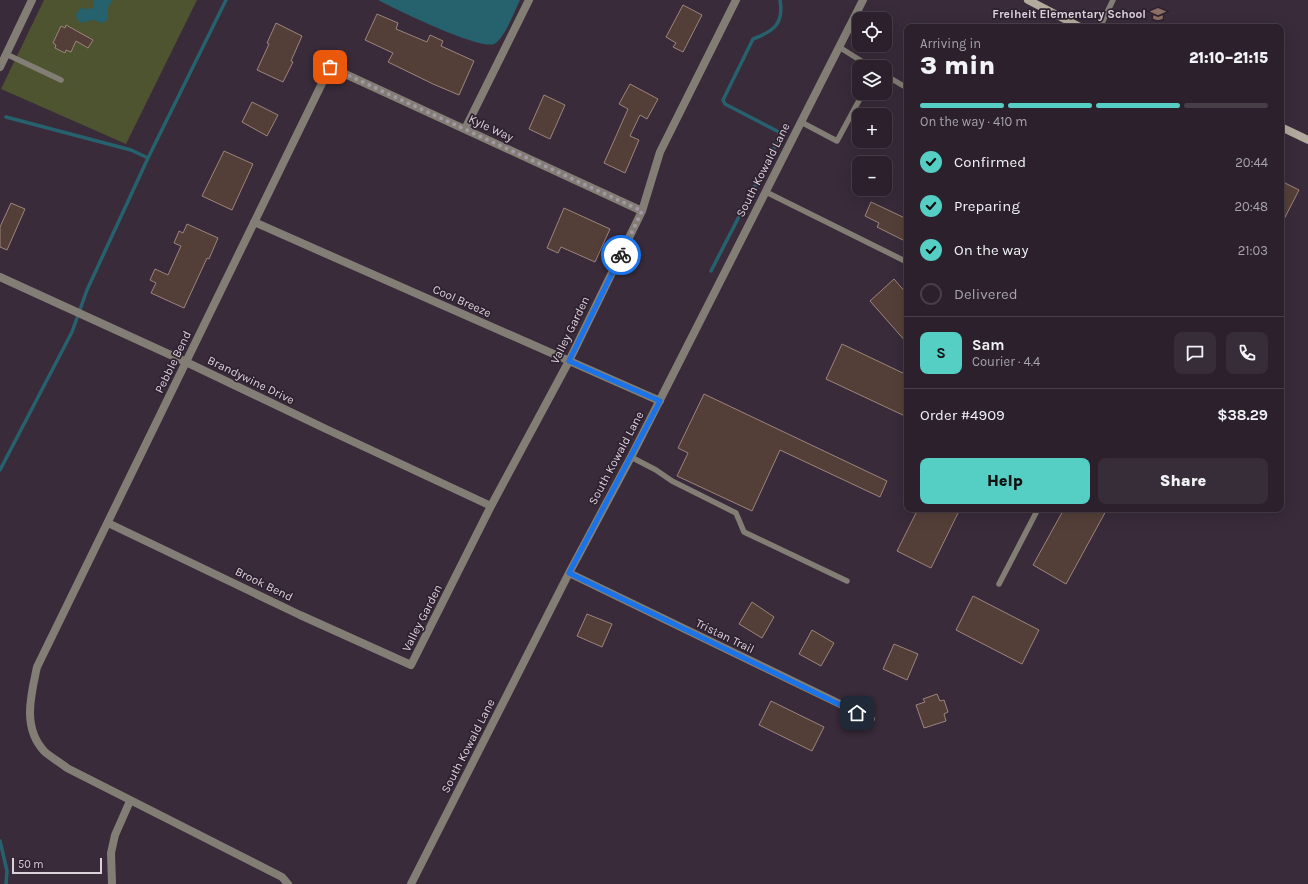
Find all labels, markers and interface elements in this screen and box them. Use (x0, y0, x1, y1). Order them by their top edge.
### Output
school or university icon: Freiheit Elementary School (1149, 5, 1167, 23)
place label: Freiheit Elementary School (992, 7, 1146, 21)
map controls (852, 12, 892, 196)
button: locate (852, 12, 892, 52)
text: Arriving in (920, 36, 981, 51)
text: 21:10–21:15 (1189, 49, 1268, 67)
pin (313, 50, 347, 84)
text: 3 min (920, 50, 995, 81)
icon: bag (319, 56, 341, 78)
button: layers (852, 60, 892, 100)
button: + (852, 108, 892, 148)
street label: Kyle Way (466, 112, 516, 145)
text: On the way · 410 m (920, 114, 1027, 129)
street label: South Kowald Lane (733, 121, 793, 219)
icon: check (920, 151, 942, 173)
text: Confirmed (954, 153, 1026, 171)
text: 20:44 (1235, 155, 1268, 170)
button: − (852, 156, 892, 196)
icon: check (920, 195, 942, 217)
text: Preparing (954, 197, 1020, 215)
text: 20:48 (1235, 199, 1268, 214)
courier (601, 235, 641, 275)
icon: check (920, 239, 942, 261)
text: On the way (954, 241, 1028, 259)
text: 21:03 (1238, 243, 1268, 258)
icon: bike (610, 244, 632, 266)
street label: Cool Breeze (431, 282, 493, 320)
text: Delivered (954, 285, 1018, 303)
street label: Valley Garden (548, 294, 592, 366)
street label: Pebble Bend (152, 329, 194, 395)
button: chat (1174, 332, 1216, 374)
button: phone (1226, 332, 1268, 374)
text: Sam (972, 336, 1005, 354)
text: S (936, 344, 946, 362)
street label: Brandywine Drive (205, 353, 297, 407)
text: Courier · 4.4 (972, 354, 1040, 369)
text: Order #4909 (920, 406, 1005, 424)
text: $38.29 (1217, 406, 1268, 424)
street label: South Kowald Lane (585, 409, 647, 507)
button: Help (920, 458, 1090, 504)
button: Share (1098, 458, 1268, 504)
street label: Brook Bend (233, 564, 295, 604)
street label: Valley Garden (399, 582, 445, 654)
street label: Tristan Trail (693, 616, 757, 656)
pin (840, 696, 874, 730)
street label: South Kowald Lane (438, 697, 498, 795)
icon: home (846, 702, 868, 724)
scale bar (12, 856, 102, 875)
text: 50 m (18, 858, 44, 871)

